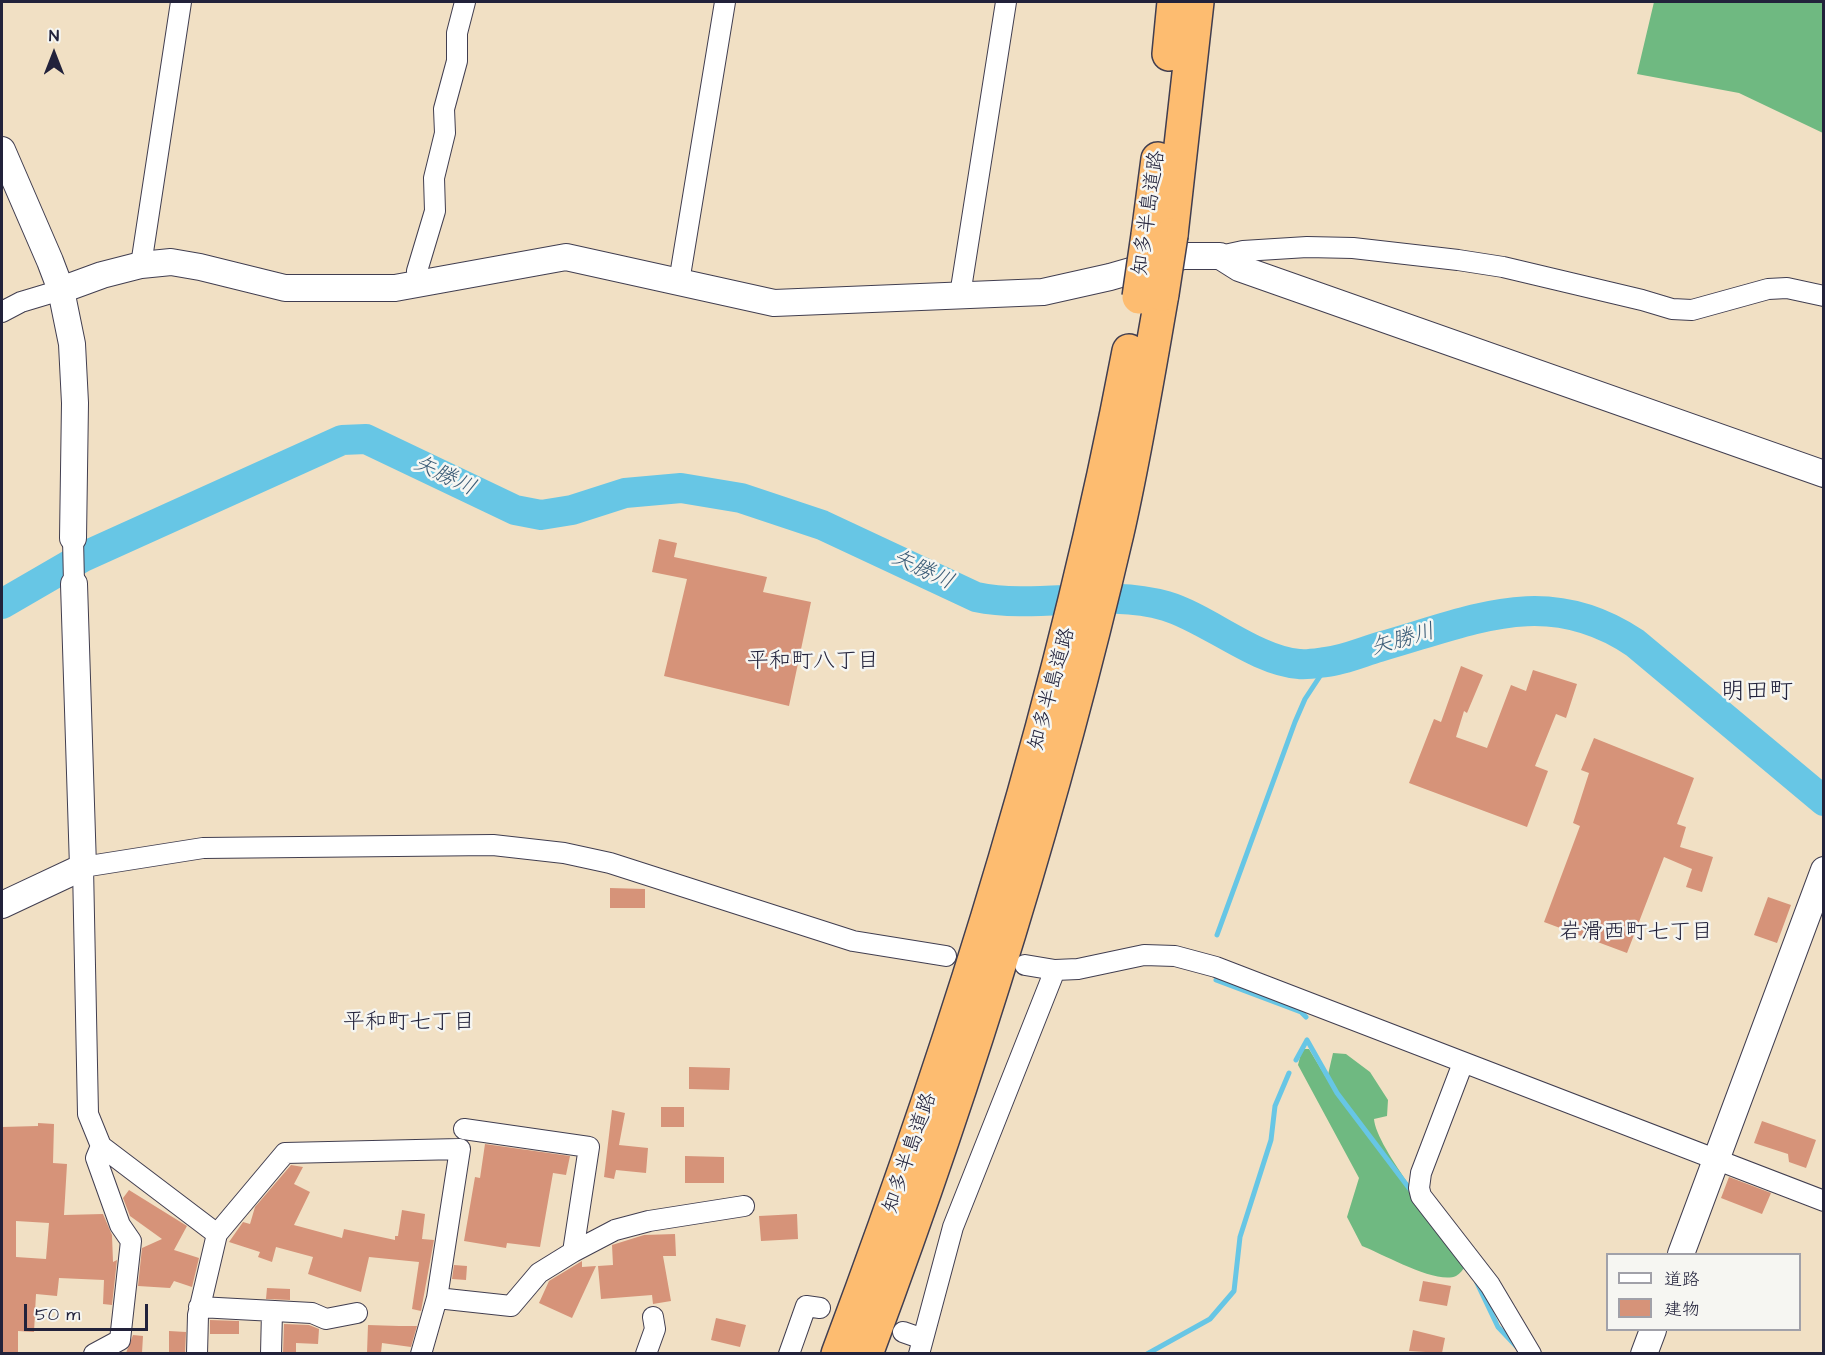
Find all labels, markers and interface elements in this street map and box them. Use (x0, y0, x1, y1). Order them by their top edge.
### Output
north arrow (24, 24, 84, 84)
text: N (49, 25, 59, 47)
street label: 知多半島道路 (1129, 149, 1171, 277)
water label: 矢勝川 (409, 451, 479, 503)
water label: 矢勝川 (887, 545, 957, 597)
water label: 矢勝川 (1368, 619, 1438, 663)
street label: 知多半島道路 (1025, 625, 1081, 753)
district label: 平和町八丁目 (747, 649, 879, 675)
district label: 明田町 (1721, 679, 1793, 707)
district label: 岩滑西町七丁目 (1559, 920, 1713, 946)
district label: 平和町七丁目 (343, 1010, 475, 1036)
street label: 知多半島道路 (879, 1089, 943, 1217)
legend (1606, 1253, 1801, 1331)
text: 道路 (1664, 1267, 1700, 1292)
scale bar (27, 1292, 152, 1330)
text: 建物 (1664, 1297, 1700, 1322)
text: 50 m (35, 1302, 80, 1327)

